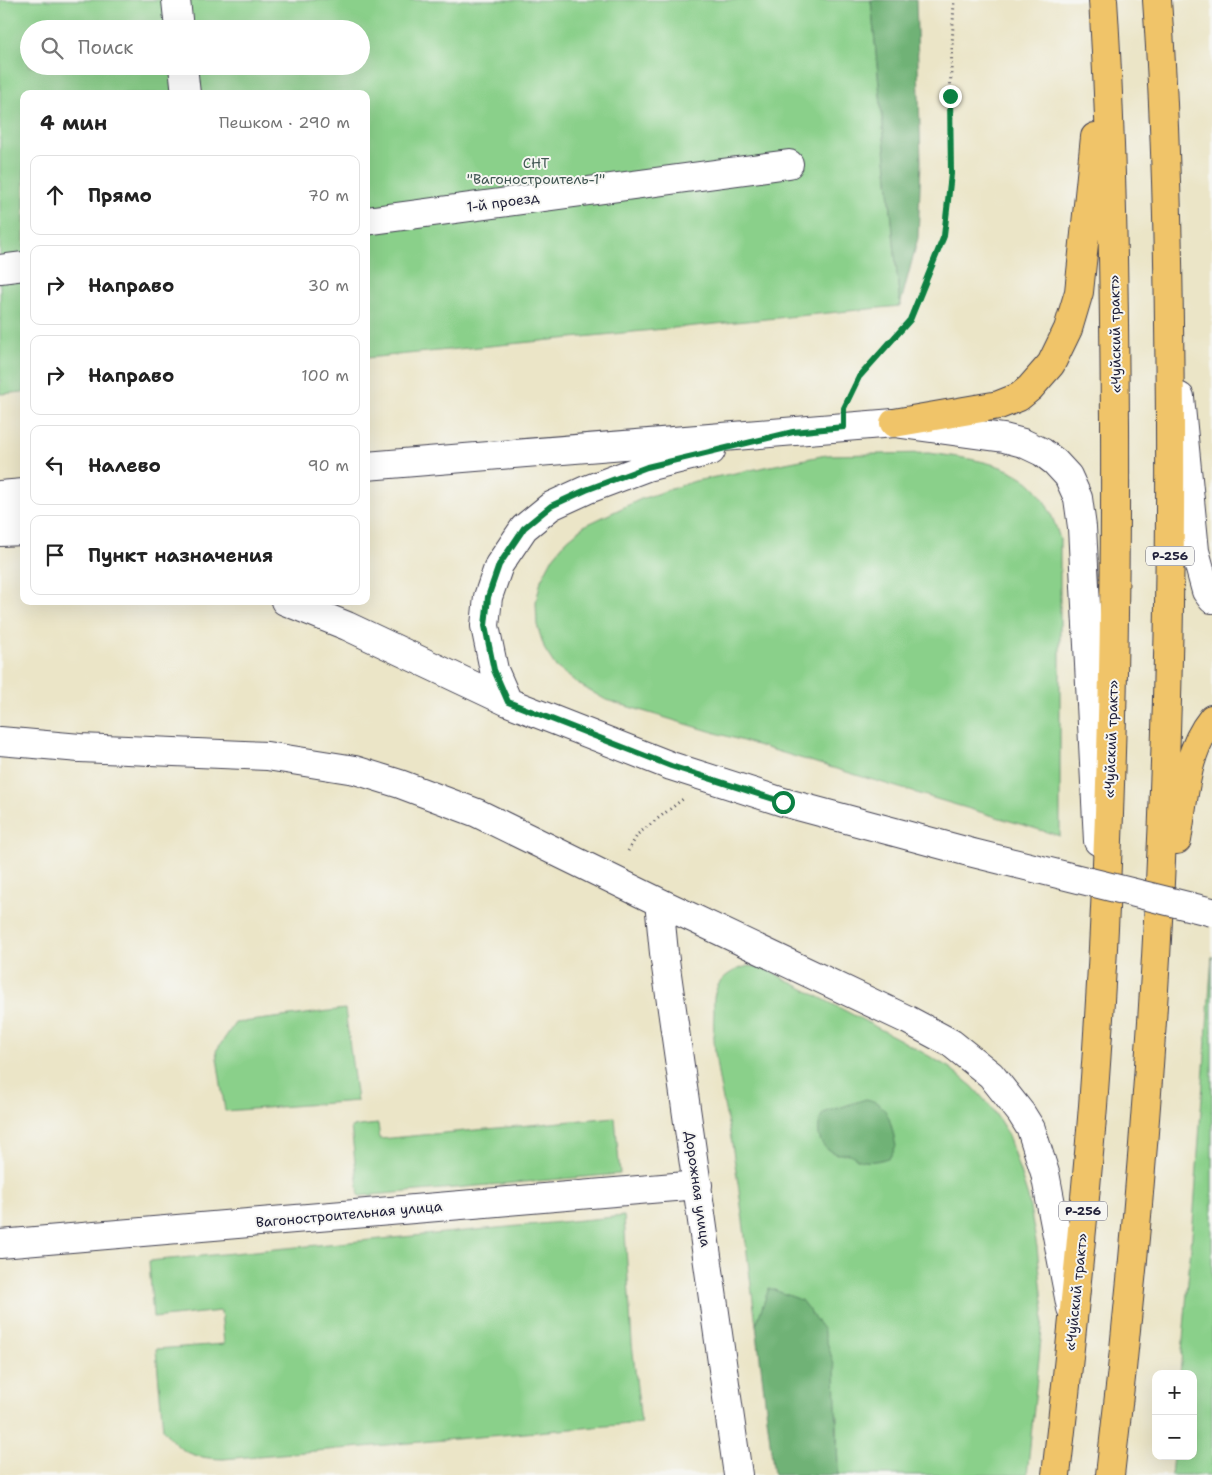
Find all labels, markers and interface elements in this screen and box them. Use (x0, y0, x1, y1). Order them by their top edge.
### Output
search box (20, 20, 370, 75)
icon: search (38, 34, 66, 62)
text: Поиск (78, 35, 133, 60)
route end (939, 85, 962, 108)
text: 4 мин (40, 109, 107, 137)
text: Пешком · 290 m (219, 112, 350, 133)
park label: СНТ "Вагоностроитель-1" (467, 154, 605, 188)
icon: ahead (41, 181, 69, 209)
text: Прямо (88, 183, 152, 208)
text: 70 m (308, 185, 349, 206)
street label: 1-й проезд (466, 188, 541, 216)
icon: right (41, 271, 69, 299)
text: Направо (88, 273, 174, 298)
text: 30 m (308, 275, 349, 296)
street label: «Чуйский тракт» (1105, 275, 1125, 393)
icon: right (41, 361, 69, 389)
text: Направо (88, 363, 174, 388)
text: 100 m (301, 365, 349, 386)
icon: left (41, 451, 69, 479)
text: Налево (88, 453, 161, 478)
text: 90 m (308, 455, 349, 476)
icon: arrive (41, 541, 69, 569)
text: Пункт назначения (88, 543, 273, 568)
road number: Р-256 (1146, 546, 1194, 566)
street label: «Чуйский тракт» (1100, 680, 1122, 798)
route start (772, 791, 795, 814)
street label: Дорожная улица (681, 1130, 715, 1249)
street label: Вагоностроительная улица (255, 1197, 443, 1231)
road number: Р-256 (1059, 1202, 1107, 1220)
street label: «Чуйский тракт» (1061, 1232, 1091, 1352)
map controls (1152, 1370, 1197, 1460)
button: + (1152, 1370, 1197, 1415)
button: − (1152, 1415, 1197, 1460)

